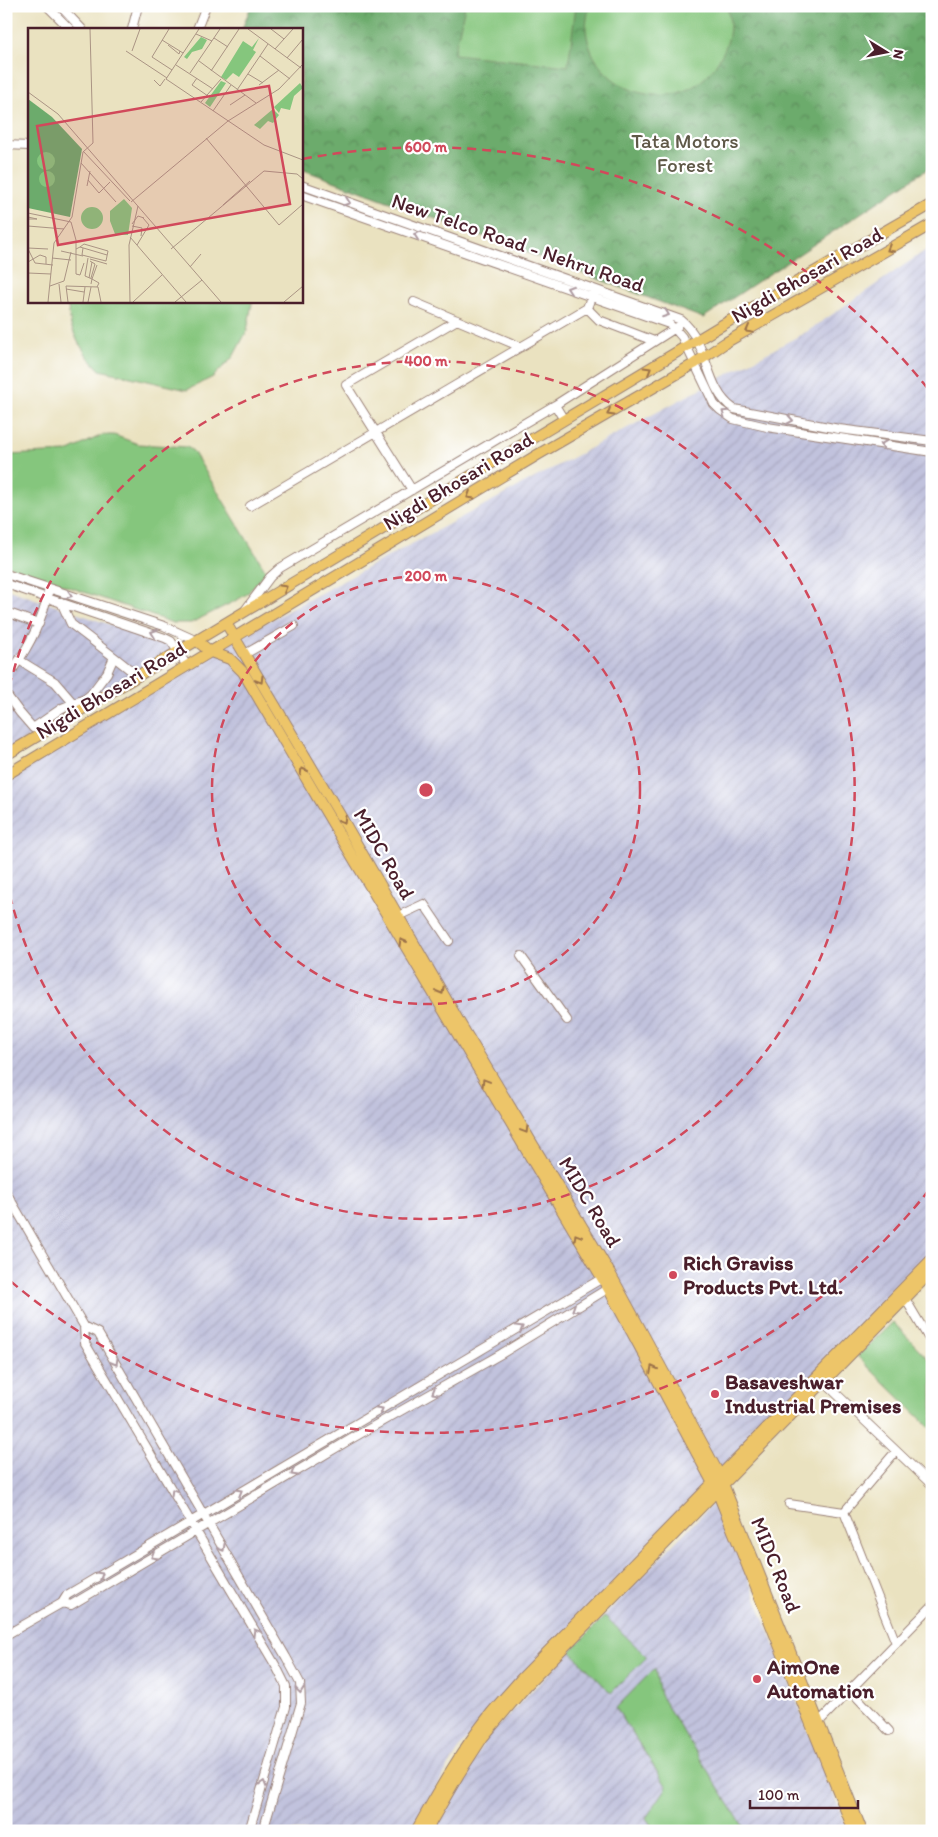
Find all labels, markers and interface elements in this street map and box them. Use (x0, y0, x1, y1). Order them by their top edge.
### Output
inset map (28, 28, 302, 302)
north arrow (860, 28, 910, 78)
text: N (889, 48, 908, 60)
park label: Tata Motors Forest (631, 128, 739, 177)
text: 600 m (405, 138, 448, 156)
street label: New Telco Road - Nehru Road (389, 187, 648, 298)
one-way arrow (342, 196, 351, 206)
street label: Nigdi Bhosari Road (727, 221, 887, 328)
one-way arrow (413, 231, 421, 241)
one-way arrow (886, 242, 895, 252)
one-way arrow (566, 285, 575, 295)
one-way arrow (661, 308, 669, 318)
one-way arrow (745, 324, 754, 334)
text: 400 m (404, 352, 448, 370)
one-way arrow (643, 367, 652, 377)
one-way arrow (606, 407, 615, 417)
one-way arrow (721, 410, 731, 419)
one-way arrow (786, 415, 794, 425)
street label: Nigdi Bhosari Road (378, 426, 538, 535)
one-way arrow (879, 440, 887, 451)
one-way arrow (466, 490, 475, 500)
text: 200 m (405, 567, 448, 585)
one-way arrow (278, 585, 287, 595)
one-way arrow (64, 589, 73, 599)
one-way arrow (150, 629, 159, 639)
street label: Nigdi Bhosari Road (31, 635, 191, 744)
one-way arrow (254, 674, 264, 683)
one-way arrow (299, 768, 309, 777)
centre of rings (417, 781, 435, 799)
street label: MIDC Road (348, 804, 421, 904)
one-way arrow (336, 814, 346, 823)
one-way arrow (398, 939, 408, 948)
one-way arrow (435, 985, 445, 994)
one-way arrow (481, 1079, 491, 1088)
one-way arrow (518, 1125, 528, 1134)
street label: MIDC Road (554, 1152, 627, 1252)
one-way arrow (573, 1233, 583, 1242)
place label: Rich Graviss Products Pvt. Ltd. (683, 1250, 843, 1299)
marker: Rich Graviss Products Pvt. Ltd. (667, 1269, 679, 1281)
one-way arrow (571, 1303, 580, 1313)
one-way arrow (515, 1324, 524, 1334)
one-way arrow (108, 1356, 118, 1365)
one-way arrow (649, 1366, 659, 1375)
place label: Basaveshwar Industrial Premises (725, 1369, 901, 1418)
one-way arrow (431, 1386, 440, 1396)
marker: Basaveshwar Industrial Premises (709, 1388, 721, 1400)
one-way arrow (374, 1406, 383, 1416)
one-way arrow (290, 1466, 299, 1476)
one-way arrow (234, 1488, 243, 1498)
one-way arrow (171, 1489, 181, 1498)
street label: MIDC Road (746, 1513, 807, 1617)
one-way arrow (216, 1542, 226, 1551)
one-way arrow (151, 1549, 160, 1559)
one-way arrow (94, 1571, 103, 1581)
one-way arrow (253, 1629, 263, 1638)
place label: AimOne Automation (766, 1654, 874, 1703)
marker: AimOne Automation (751, 1673, 763, 1685)
one-way arrow (294, 1686, 305, 1694)
scale bar (750, 1777, 858, 1809)
one-way arrow (258, 1780, 268, 1789)
text: 100 m (758, 1786, 800, 1804)

